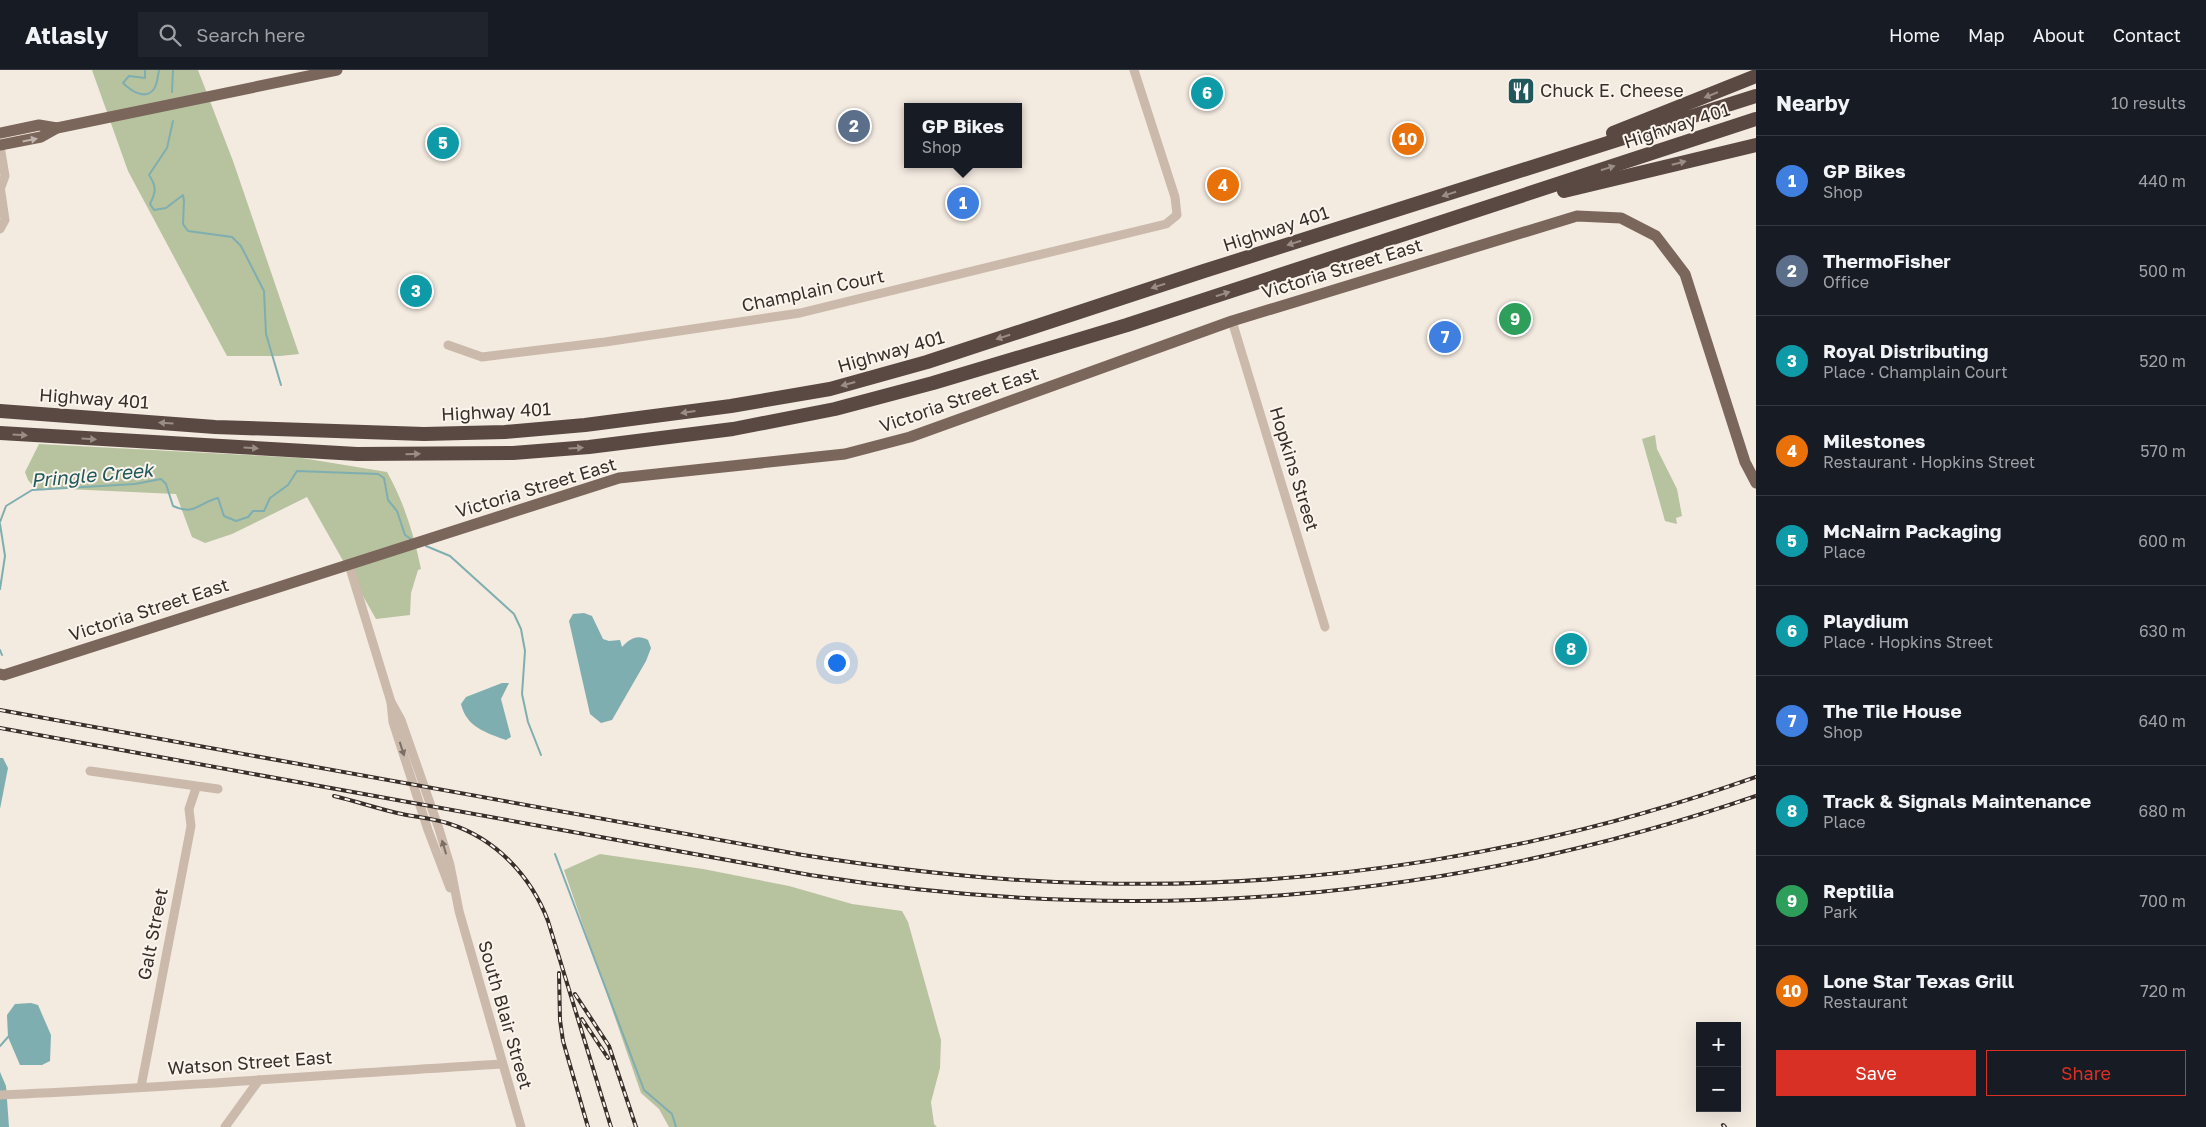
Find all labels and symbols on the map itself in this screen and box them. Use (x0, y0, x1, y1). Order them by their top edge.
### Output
pin: 6 (1191, 74, 1223, 112)
restaurant icon: Chuck E. Cheese (1506, 76, 1536, 106)
place label: Chuck E. Cheese (1540, 79, 1684, 101)
one-way arrow (1704, 91, 1718, 99)
street label: Highway 401 (1621, 98, 1733, 152)
pin: 2 (838, 107, 870, 145)
pin: 10 (1392, 120, 1424, 158)
pin: 5 (427, 124, 459, 162)
one-way arrow (22, 135, 38, 143)
one-way arrow (1672, 159, 1687, 167)
one-way arrow (1600, 164, 1615, 171)
pin: 4 (1207, 166, 1239, 204)
pin: 1 (947, 184, 979, 222)
one-way arrow (1441, 190, 1456, 198)
street label: Highway 401 (1220, 201, 1332, 255)
street label: Victoria Street East (1259, 233, 1425, 303)
one-way arrow (1287, 239, 1302, 247)
street label: Champlain Court (739, 264, 886, 316)
pin: 3 (400, 272, 432, 310)
one-way arrow (1150, 283, 1165, 291)
one-way arrow (1216, 289, 1231, 297)
pin: 9 (1499, 300, 1531, 338)
pin: 7 (1429, 318, 1461, 356)
street label: Highway 401 (835, 325, 947, 377)
one-way arrow (996, 334, 1011, 341)
street label: Victoria Street East (876, 362, 1041, 437)
one-way arrow (840, 380, 855, 388)
street label: Highway 401 (38, 383, 150, 413)
street label: Highway 401 (440, 397, 552, 425)
street label: Hopkins Street (1266, 404, 1324, 534)
one-way arrow (680, 408, 696, 416)
one-way arrow (158, 419, 174, 427)
one-way arrow (12, 431, 28, 439)
one-way arrow (81, 435, 97, 443)
one-way arrow (568, 444, 584, 452)
one-way arrow (243, 445, 259, 453)
one-way arrow (406, 450, 422, 458)
street label: Victoria Street East (453, 452, 619, 522)
water label: Pringle Creek (30, 457, 156, 491)
street label: Victoria Street East (66, 573, 231, 645)
pin: 8 (1555, 630, 1587, 668)
your location (824, 650, 850, 676)
one-way arrow (398, 742, 406, 757)
one-way arrow (440, 839, 448, 854)
street label: Galt Street (132, 886, 172, 982)
street label: South Blair Street (474, 938, 538, 1092)
street label: Watson Street East (167, 1045, 333, 1079)

